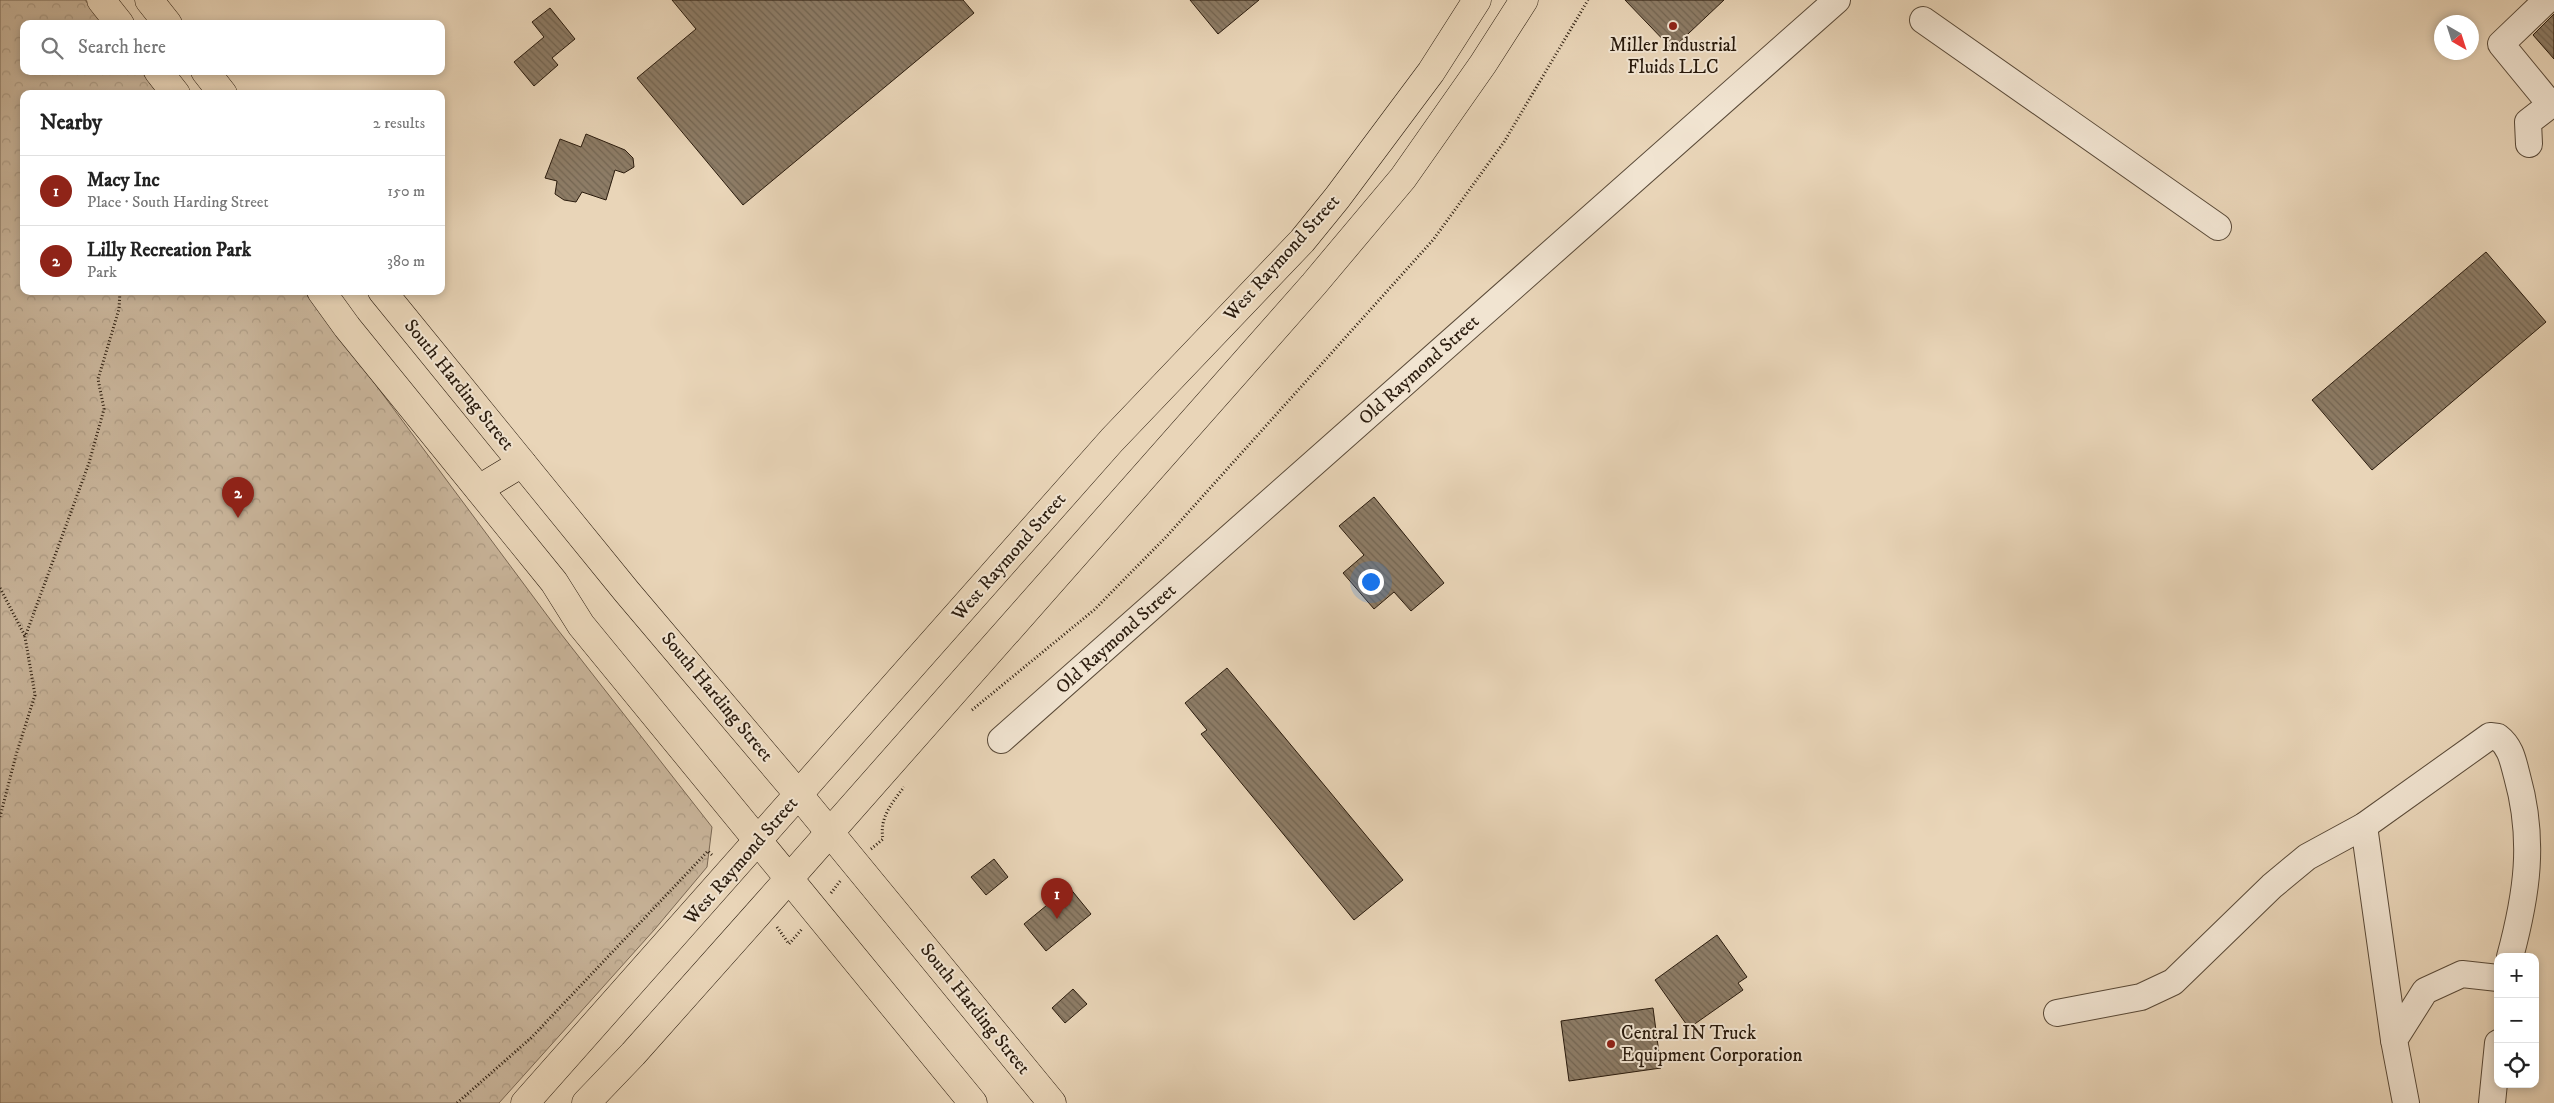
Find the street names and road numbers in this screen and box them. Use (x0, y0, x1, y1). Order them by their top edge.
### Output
street label: West Raymond Street (1218, 190, 1345, 327)
street label: Old Raymond Street (1354, 310, 1484, 430)
street label: South Harding Street (399, 315, 519, 455)
street label: West Raymond Street (946, 488, 1071, 627)
street label: Old Raymond Street (1051, 579, 1181, 699)
street label: South Harding Street (656, 628, 778, 766)
street label: West Raymond Street (678, 792, 803, 931)
street label: South Harding Street (915, 939, 1035, 1079)

